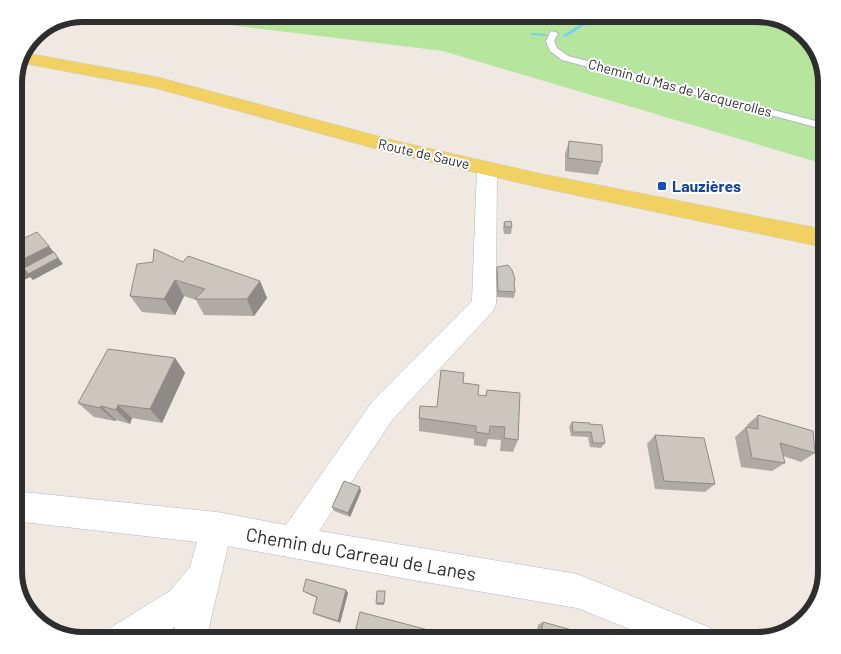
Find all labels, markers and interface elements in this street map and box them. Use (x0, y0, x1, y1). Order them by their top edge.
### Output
street label: Chemin du Mas de Vacquerolles (586, 55, 774, 120)
street label: Route de Sauve (377, 135, 472, 172)
place label: Lauzières (672, 176, 741, 195)
marker: Lauzières (656, 180, 668, 192)
street label: Chemin du Carreau de Lanes (244, 522, 478, 585)

